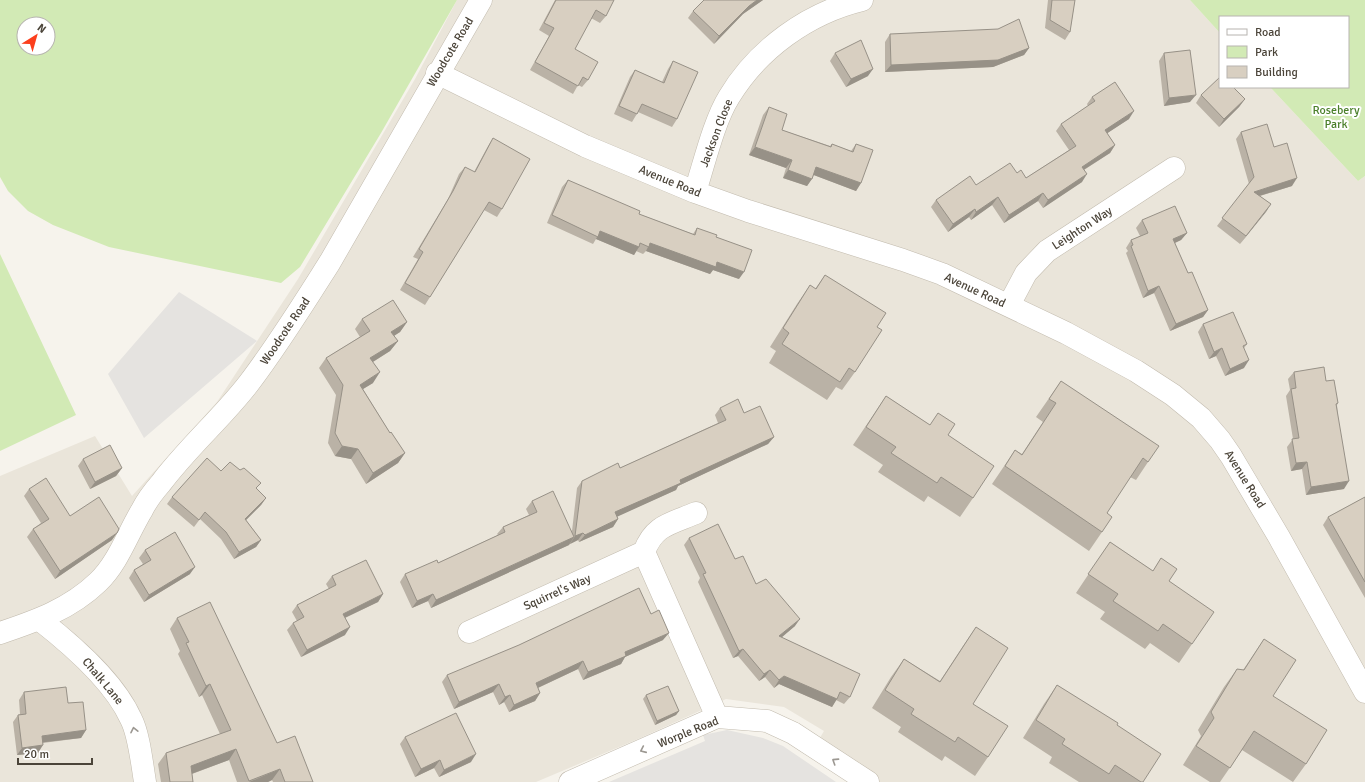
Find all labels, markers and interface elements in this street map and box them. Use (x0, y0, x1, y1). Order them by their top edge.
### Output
street label: Woodcote Road (424, 15, 477, 90)
north arrow (16, 16, 56, 56)
legend (1219, 16, 1349, 88)
text: N (35, 21, 49, 36)
text: Road (1255, 25, 1281, 40)
text: Park (1255, 45, 1278, 60)
text: Building (1255, 65, 1298, 80)
street label: Jackson Close (697, 97, 736, 169)
park label: Rosebery Park (1312, 103, 1360, 132)
street label: Avenue Road (636, 162, 703, 201)
street label: Leighton Way (1049, 203, 1116, 253)
street label: Avenue Road (942, 270, 1008, 311)
street label: Woodcote Road (257, 294, 314, 368)
street label: Avenue Road (1221, 447, 1268, 511)
street label: Squirrel's Way (521, 571, 594, 614)
street label: Chalk Lane (79, 655, 127, 708)
street label: Worple Road (655, 713, 721, 751)
one-way arrow (131, 727, 139, 733)
scale bar (18, 740, 92, 766)
one-way arrow (640, 745, 648, 753)
text: 20 m (24, 747, 49, 762)
one-way arrow (832, 759, 839, 766)

